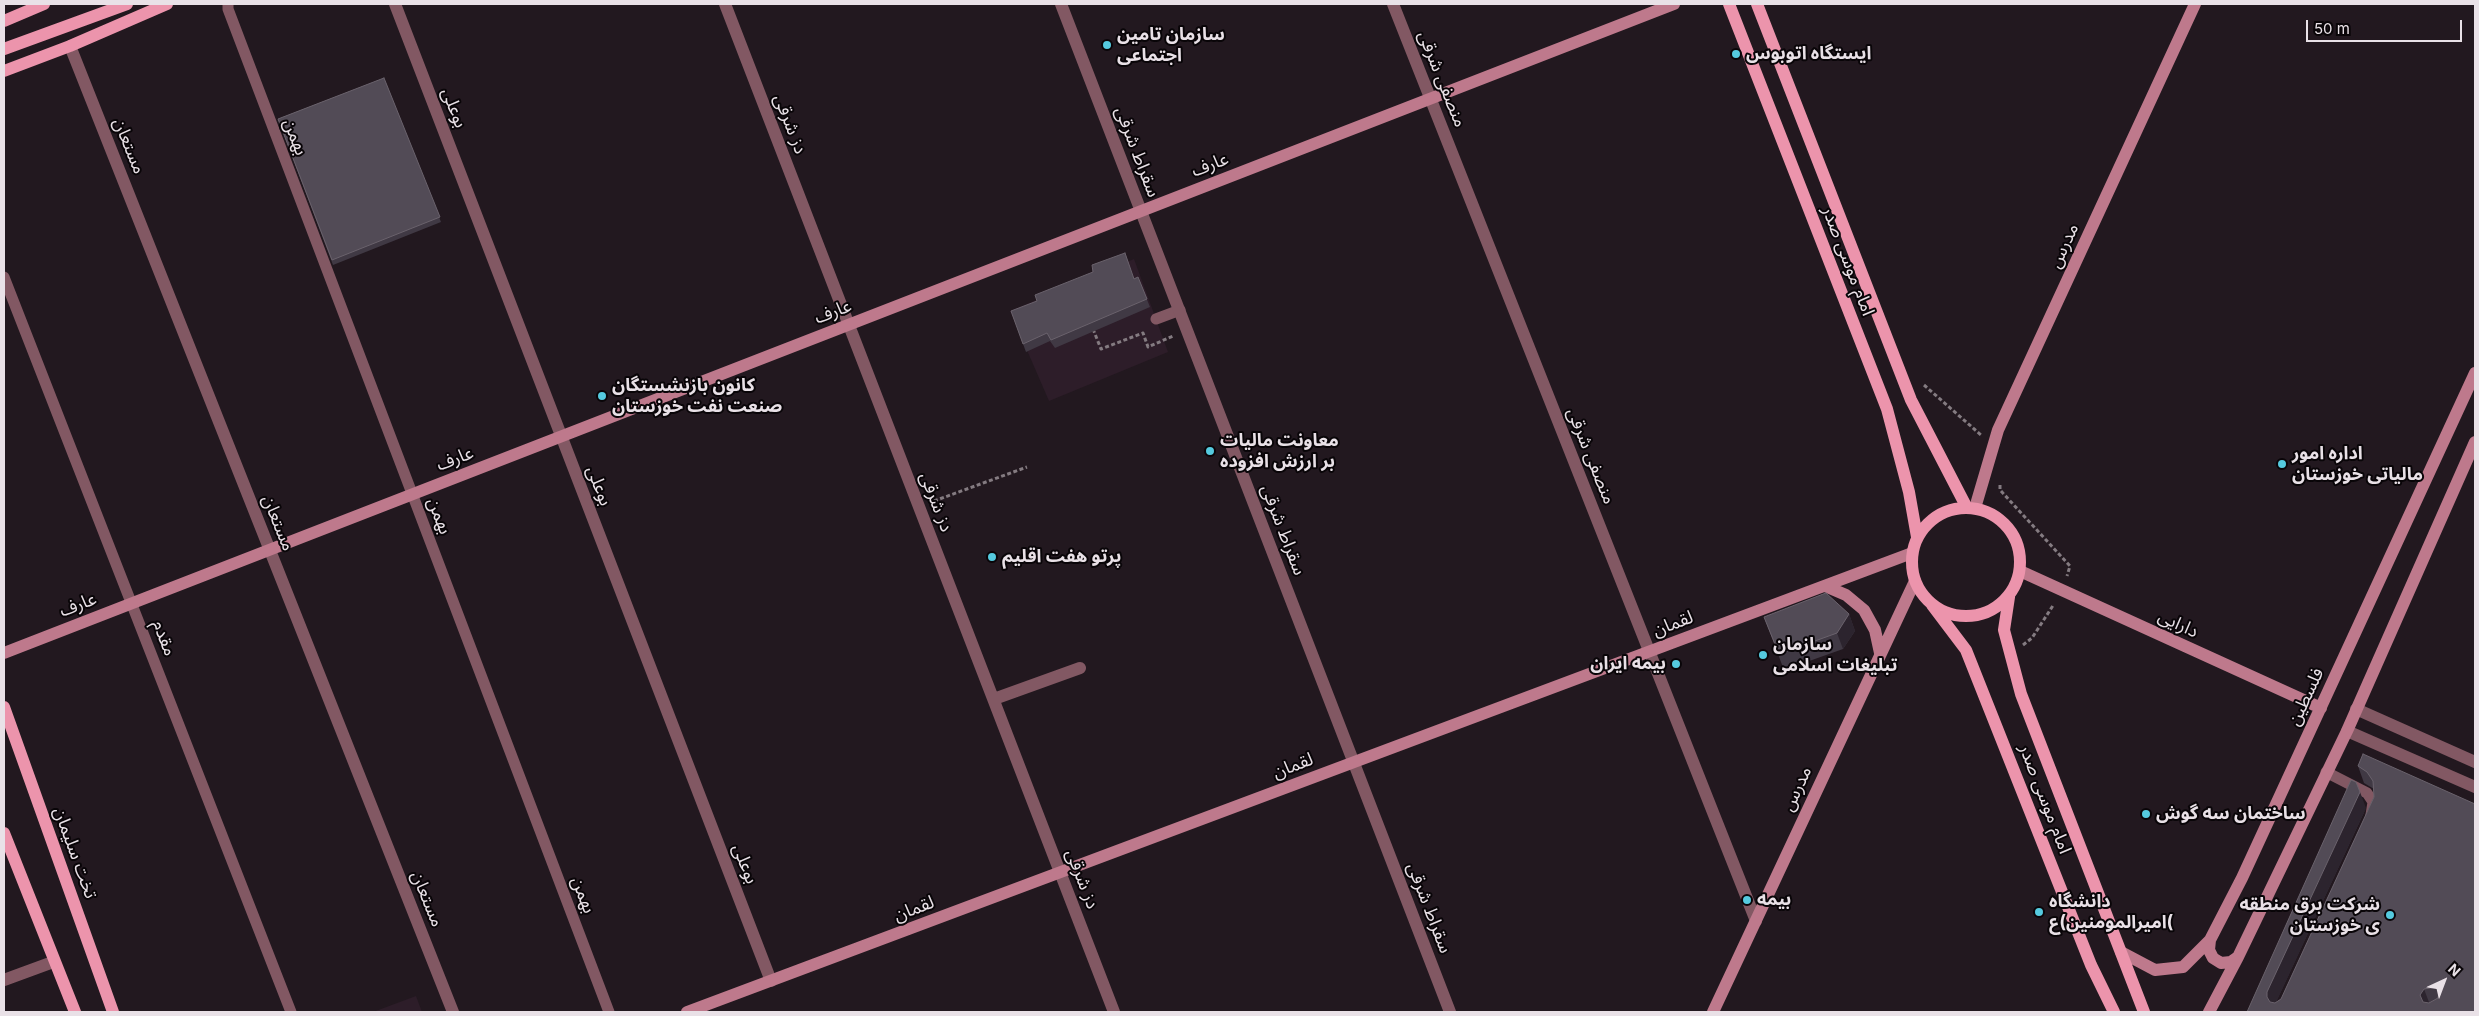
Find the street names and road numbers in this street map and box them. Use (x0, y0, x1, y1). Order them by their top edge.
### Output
street label: منصفی شرقی (1413, 28, 1471, 130)
street label: بوعلی (437, 85, 471, 131)
street label: دز شرقی (769, 91, 811, 157)
street label: سقراط شرقی (1110, 104, 1164, 200)
street label: مستعان (108, 115, 150, 177)
street label: بهمن (278, 116, 312, 158)
street label: عارف (1188, 148, 1232, 182)
street label: امام موسی صدر (1817, 203, 1879, 319)
street label: مدرس (2044, 220, 2084, 272)
street label: عارف (811, 295, 855, 329)
street label: منصفی شرقی (1562, 405, 1620, 507)
street label: عارف (433, 442, 477, 476)
street label: بوعلی (582, 463, 616, 509)
street label: دز شرقی (915, 469, 957, 535)
street label: سقراط شرقی (1256, 482, 1310, 578)
street label: مستعان (257, 492, 299, 554)
street label: بهمن (422, 495, 456, 537)
street label: عارف (56, 588, 100, 622)
street label: دارایی (2154, 605, 2202, 643)
street label: لقمان (1650, 606, 1696, 642)
street label: مقدم (147, 617, 181, 659)
street label: فلسطین (2283, 665, 2329, 729)
street label: امام موسی صدر (2014, 741, 2076, 857)
street label: لقمان (1270, 748, 1316, 784)
street label: مدرس (1777, 763, 1817, 815)
street label: تخت سلیمان (48, 804, 102, 902)
street label: بوعلی (728, 841, 762, 887)
street label: دز شرقی (1061, 846, 1103, 912)
street label: سقراط شرقی (1402, 860, 1456, 956)
street label: مستعان (406, 868, 448, 930)
street label: بهمن (566, 874, 600, 916)
street label: لقمان (891, 891, 937, 927)

